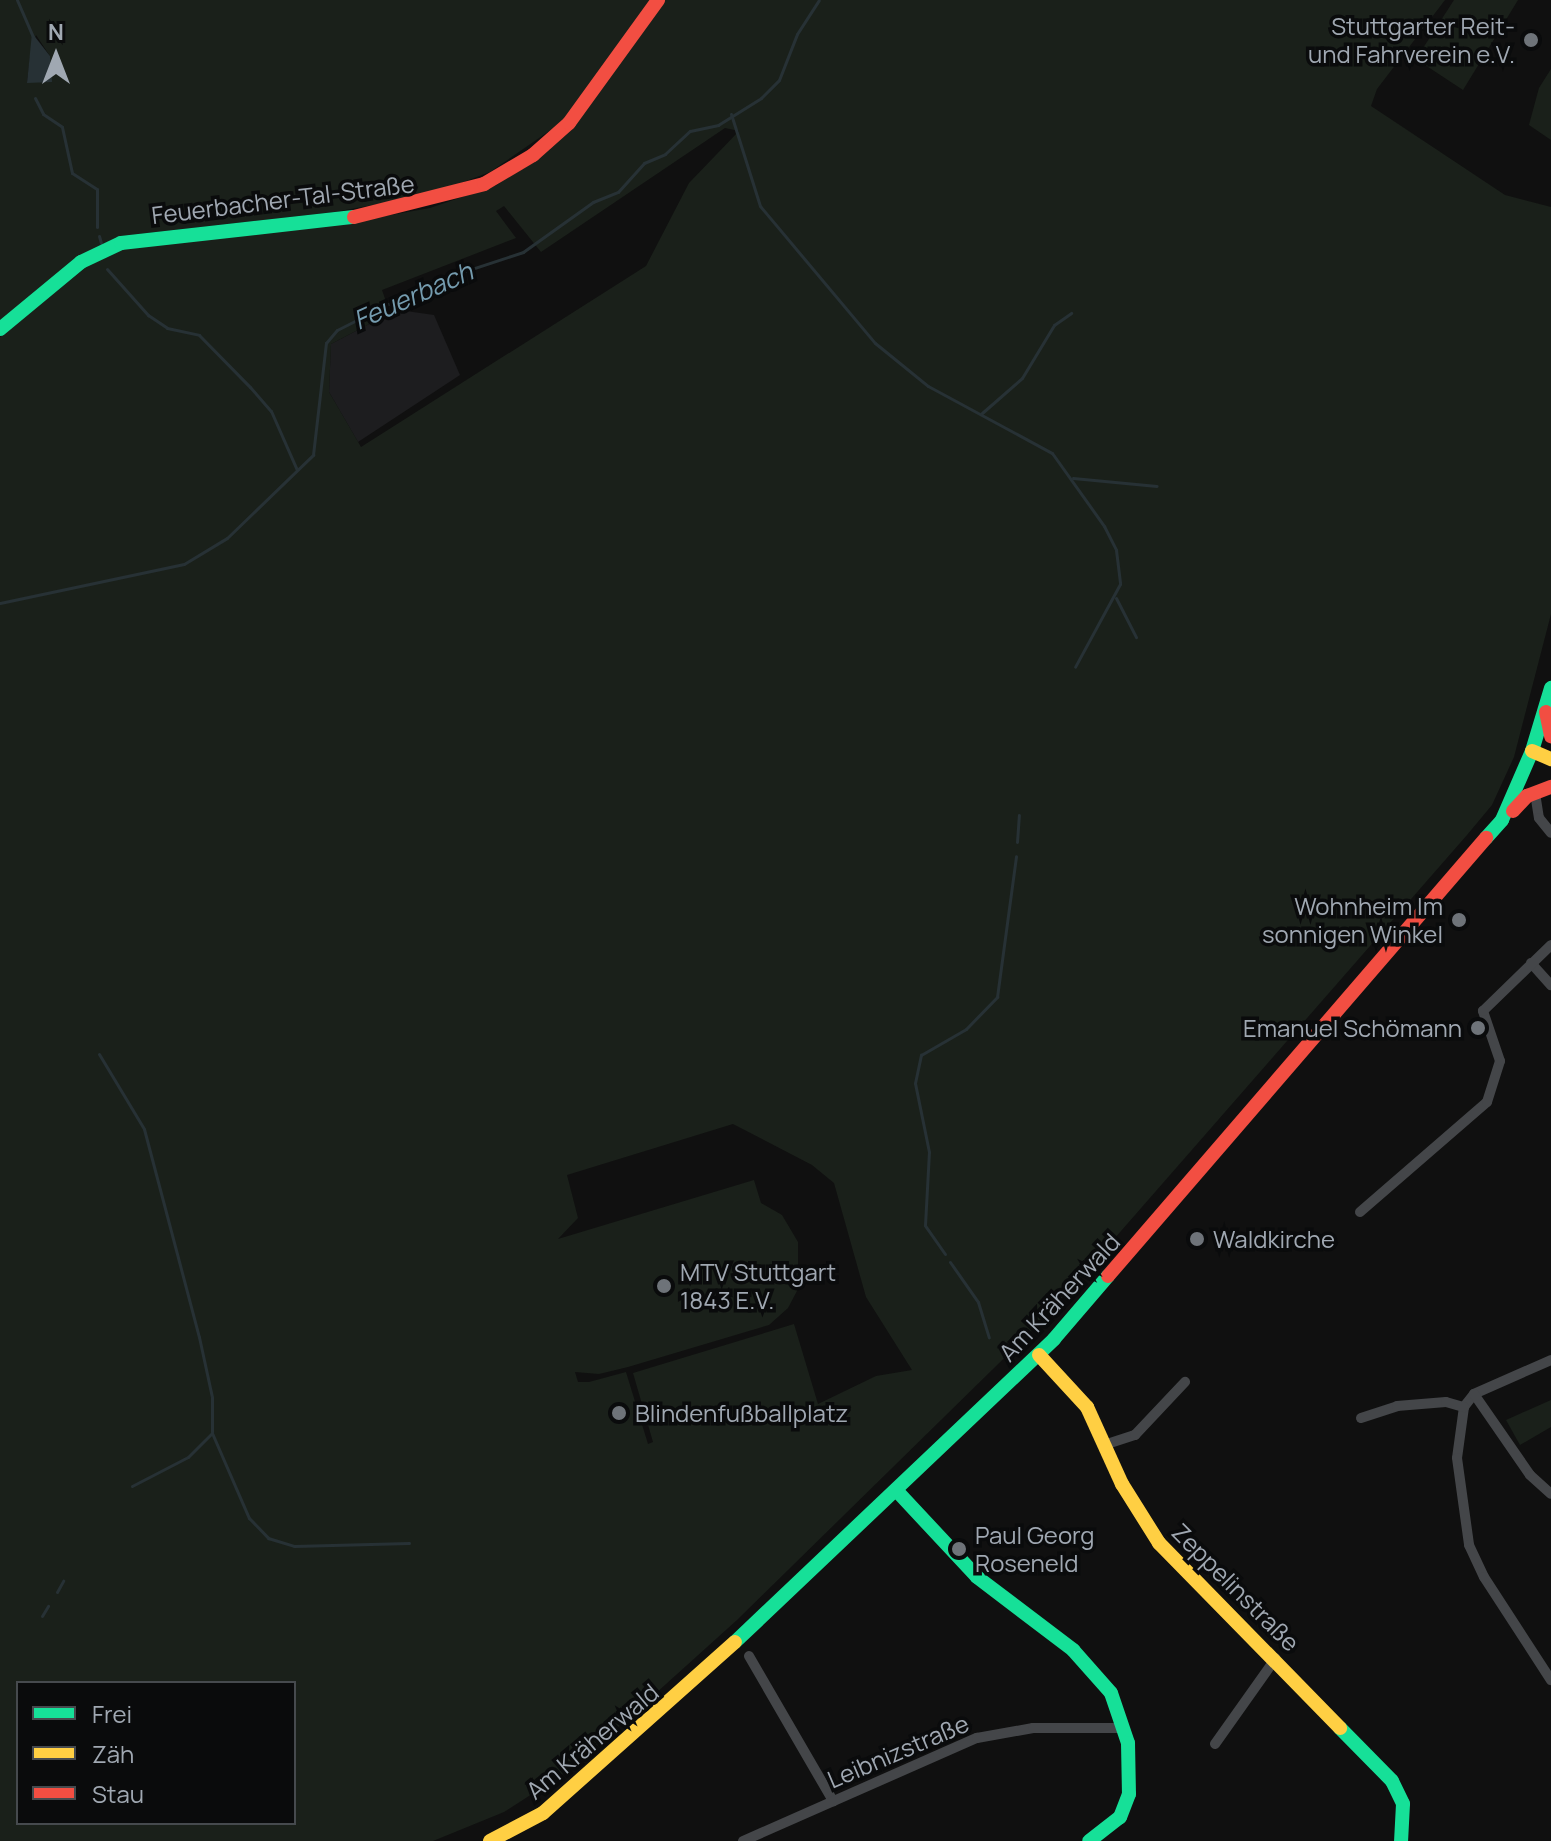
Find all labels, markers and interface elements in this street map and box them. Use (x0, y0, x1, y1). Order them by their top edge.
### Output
place label: Stuttgarter Reit- und Fahrverein e.V. (1308, 12, 1515, 68)
north arrow (16, 16, 96, 96)
text: N (48, 17, 64, 47)
marker: Stuttgarter Reit- und Fahrverein e.V. (1522, 31, 1540, 49)
street label: Feuerbacher-Tal-Straße (150, 169, 416, 229)
water label: Feuerbach (348, 256, 478, 336)
place label: Wohnheim Im sonnigen Winkel (1262, 892, 1443, 948)
marker: Wohnheim Im sonnigen Winkel (1450, 911, 1468, 929)
place label: Emanuel Schömann (1243, 1014, 1462, 1042)
marker: Emanuel Schömann (1469, 1019, 1487, 1037)
place label: Waldkirche (1213, 1225, 1335, 1253)
street label: Am Kräherwald (993, 1227, 1125, 1367)
marker: Waldkirche (1188, 1230, 1206, 1248)
place label: MTV Stuttgart 1843 E.V. (680, 1258, 836, 1314)
marker: MTV Stuttgart 1843 E.V. (655, 1277, 673, 1295)
place label: Blindenfußballplatz (635, 1399, 848, 1427)
marker: Blindenfußballplatz (610, 1404, 628, 1422)
street label: Zeppelinstraße (1166, 1517, 1306, 1657)
place label: Paul Georg Roseneld (975, 1521, 1094, 1577)
marker: Paul Georg Roseneld (950, 1540, 968, 1558)
street label: Am Kräherwald (520, 1677, 664, 1805)
legend (16, 1681, 296, 1825)
text: Frei (92, 1697, 132, 1730)
street label: Leibnizstraße (823, 1708, 973, 1794)
text: Zäh (92, 1737, 134, 1770)
text: Stau (92, 1777, 144, 1810)

